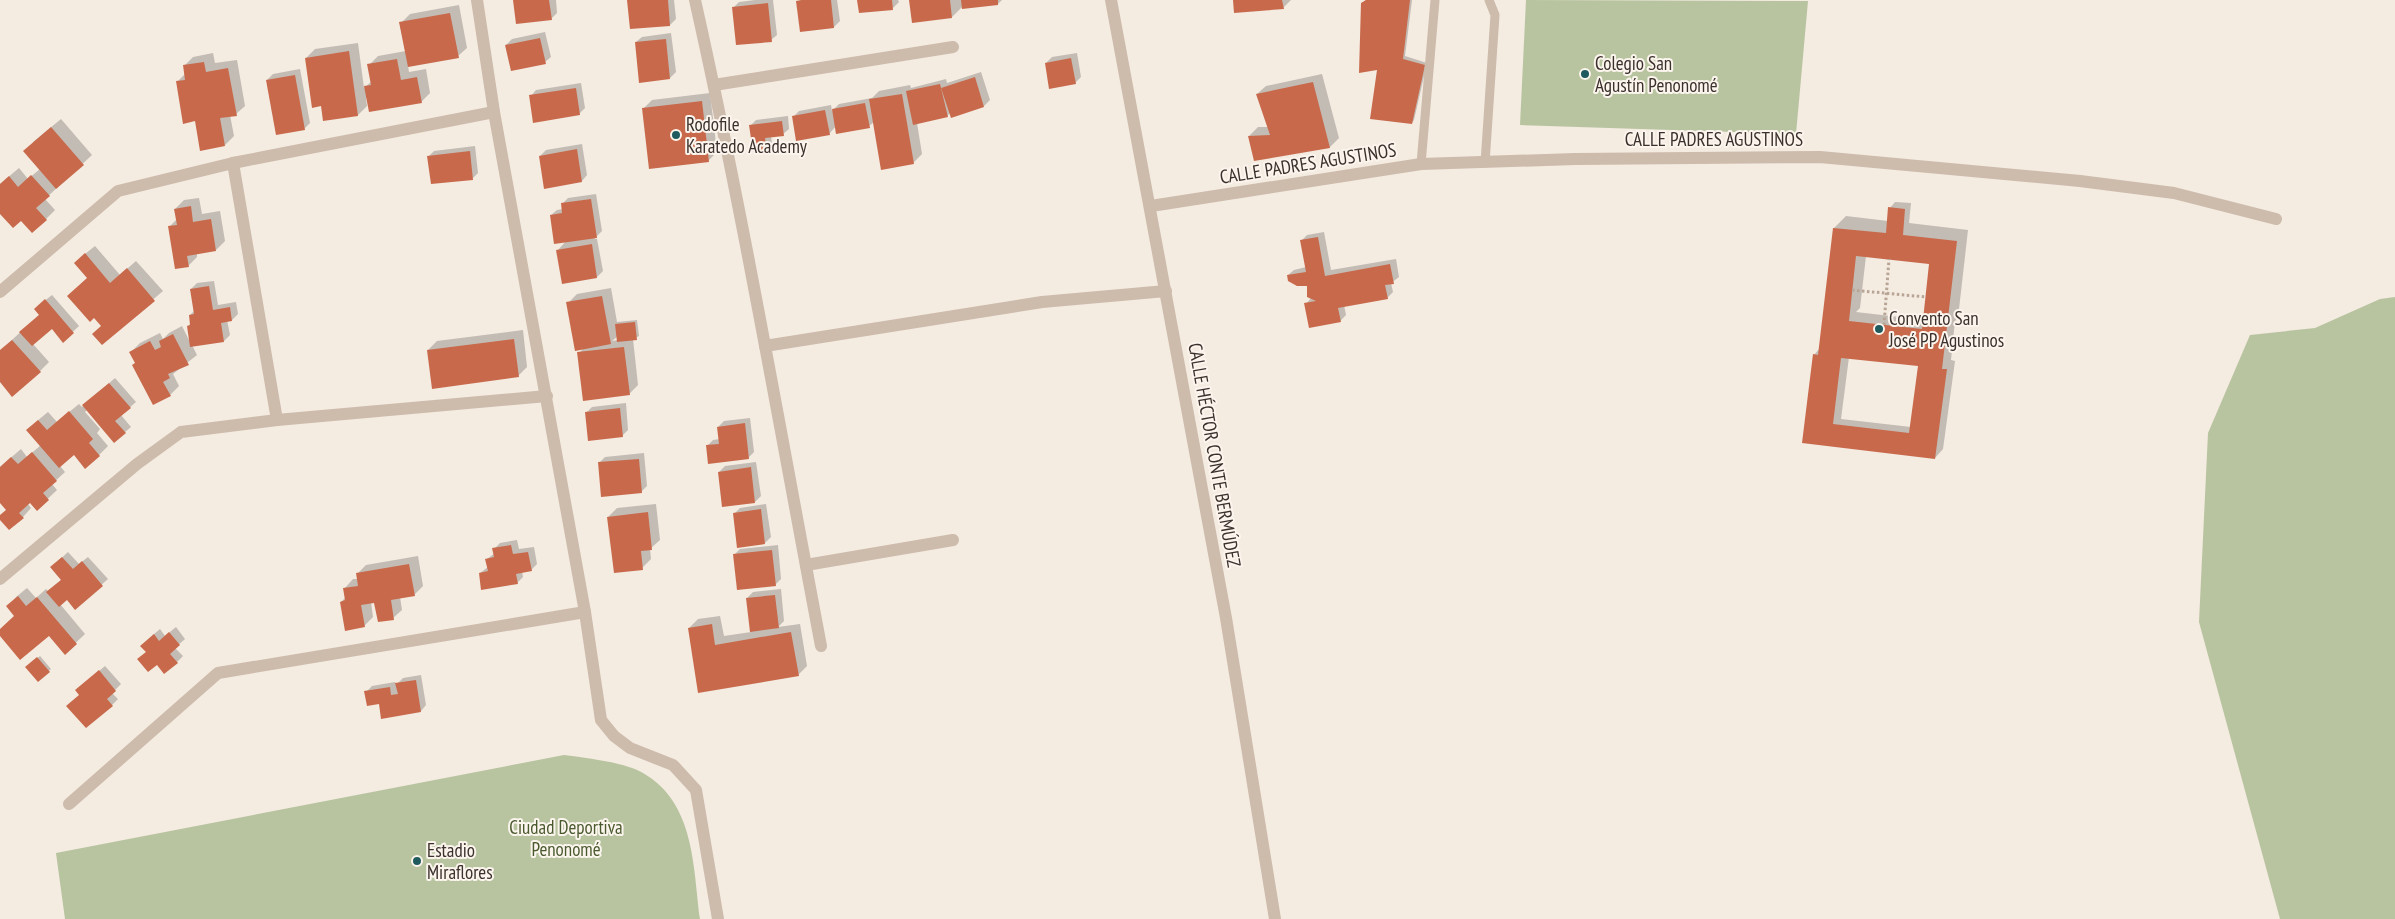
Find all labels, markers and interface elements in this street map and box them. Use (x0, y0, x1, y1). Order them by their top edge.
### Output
place label: Colegio San Agustín Penonomé (1595, 51, 1718, 97)
marker: Colegio San Agustín Penonomé (1579, 68, 1591, 80)
place label: Rodofile Karatedo Academy (686, 112, 808, 158)
street label: CALLE PADRES AGUSTINOS (1625, 127, 1803, 151)
marker: Rodofile Karatedo Academy (670, 129, 682, 141)
street label: CALLE PADRES AGUSTINOS (1218, 137, 1398, 189)
place label: Convento San José PP Agustinos (1888, 306, 2004, 352)
marker: Convento San José PP Agustinos (1873, 323, 1885, 335)
street label: CALLE HÉCTOR CONTE BERMÚDEZ (1183, 341, 1247, 569)
park label: Ciudad Deportiva Penonomé (509, 815, 623, 861)
place label: Estadio Miraflores (427, 838, 493, 884)
marker: Estadio Miraflores (411, 855, 423, 867)

